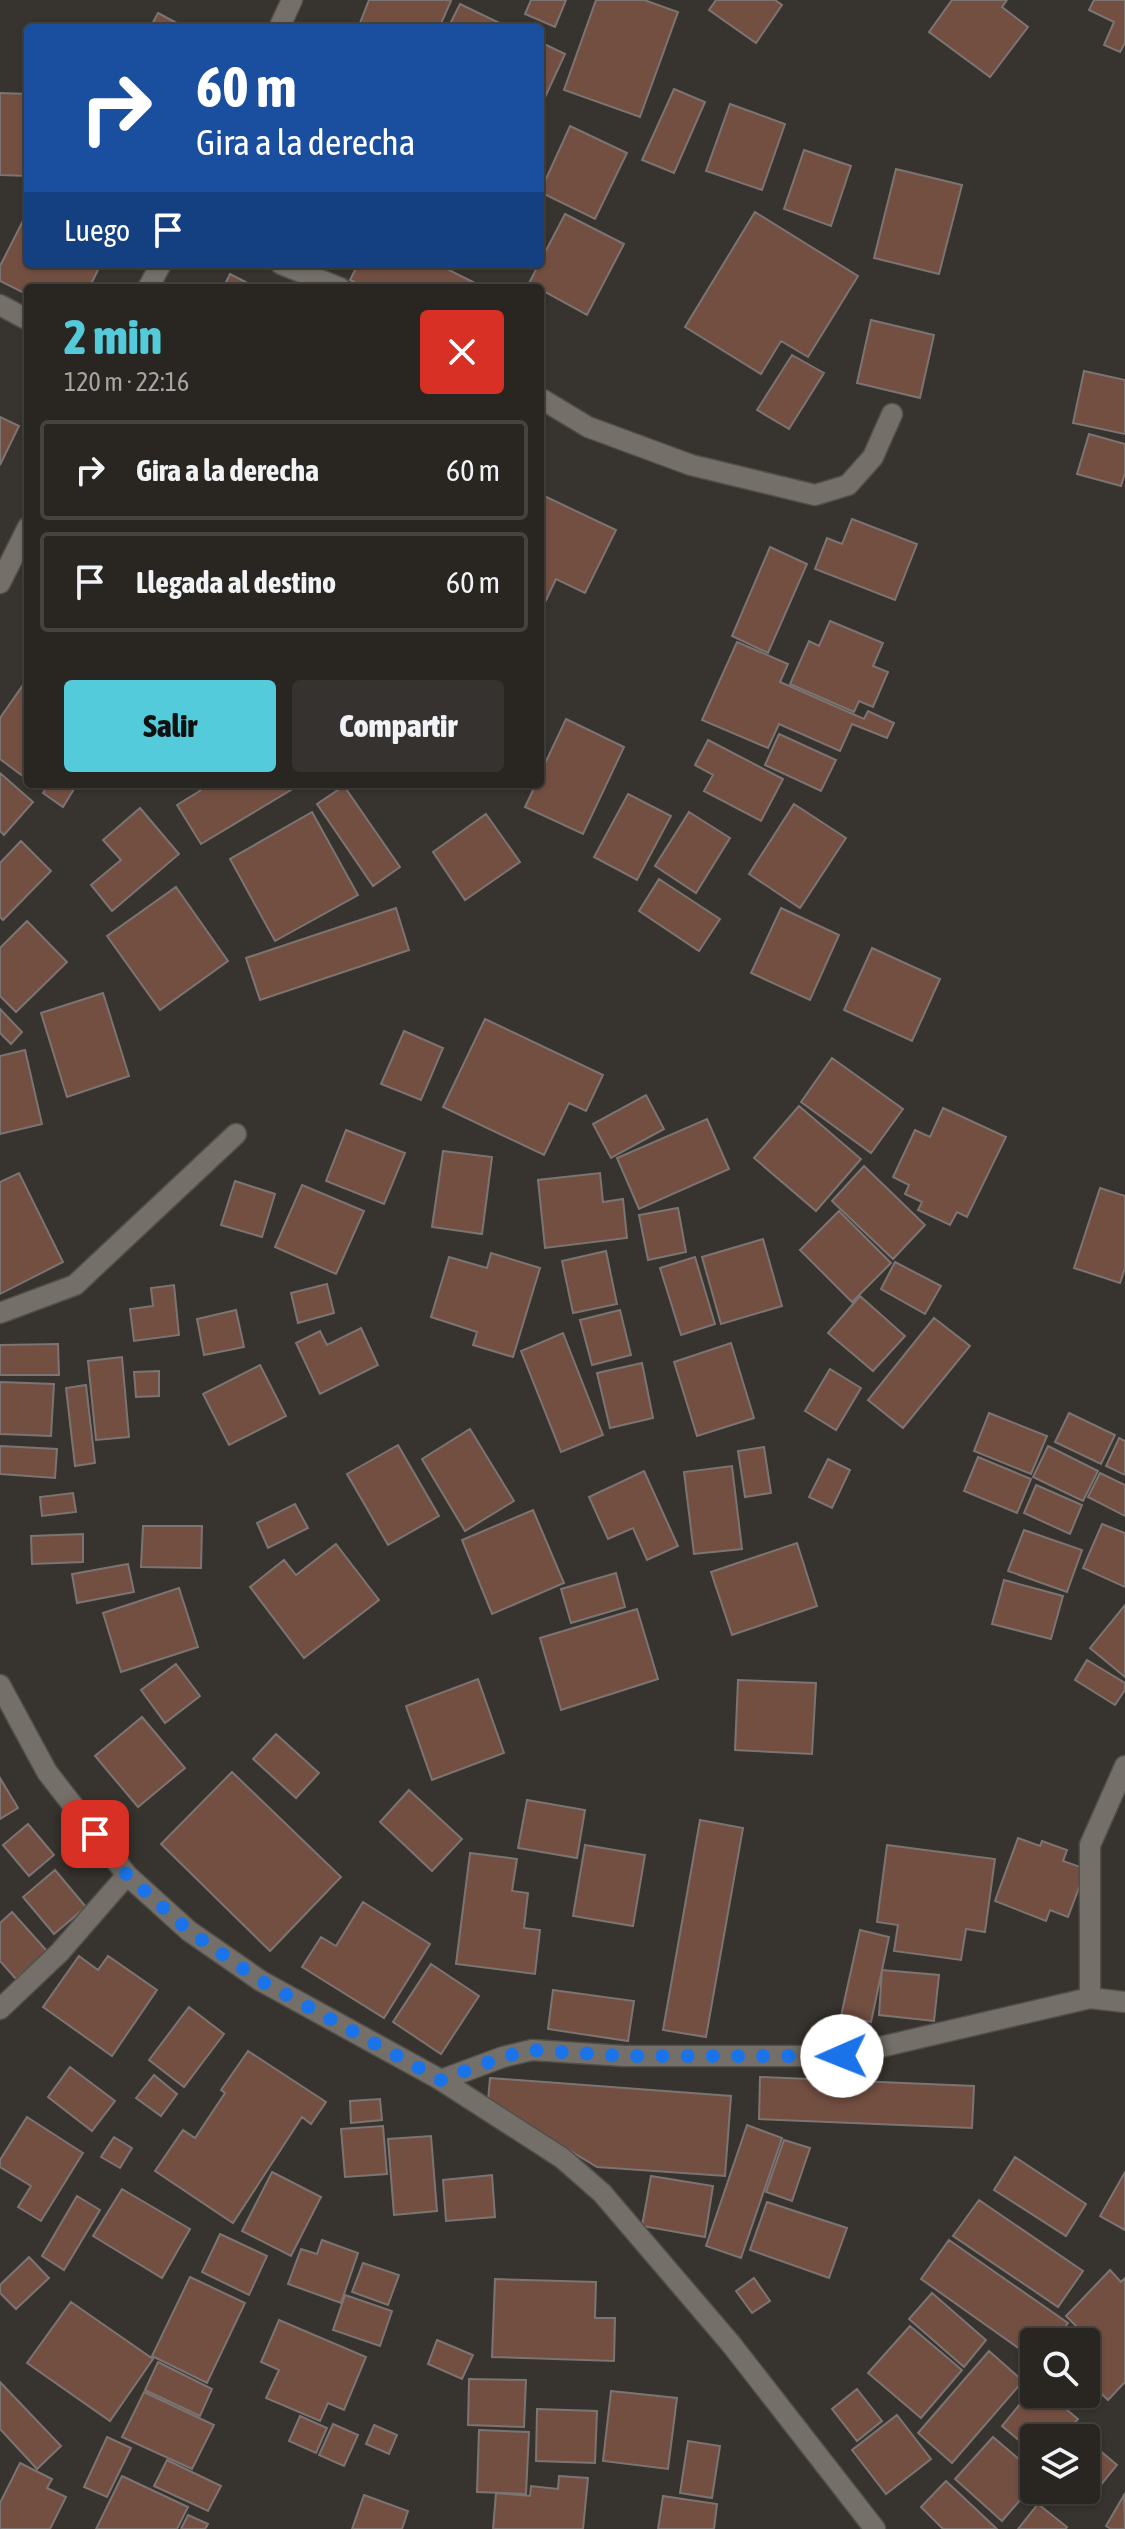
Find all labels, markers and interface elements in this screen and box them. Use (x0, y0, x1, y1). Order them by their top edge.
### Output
text: 60 m (196, 55, 297, 119)
icon: right (64, 56, 168, 160)
text: Gira a la derecha (196, 121, 416, 163)
icon: arrive (146, 208, 190, 252)
text: Luego (64, 213, 130, 247)
text: 2 min (64, 309, 162, 364)
button: close (420, 310, 504, 394)
text: 120 m · 22:16 (64, 367, 189, 397)
icon: right (68, 448, 112, 492)
text: Gira a la derecha (136, 453, 319, 487)
text: 60 m (446, 453, 500, 487)
icon: arrive (68, 560, 112, 604)
text: Llegada al destino (136, 565, 336, 599)
text: 60 m (446, 565, 500, 599)
button: Salir (64, 680, 276, 772)
button: Compartir (292, 680, 504, 772)
pin (61, 1800, 129, 1868)
icon: arrive (73, 1812, 117, 1856)
position arrow (800, 2014, 884, 2098)
map controls (1020, 2328, 1100, 2504)
button: search (1020, 2328, 1100, 2408)
button: layers (1020, 2424, 1100, 2504)

